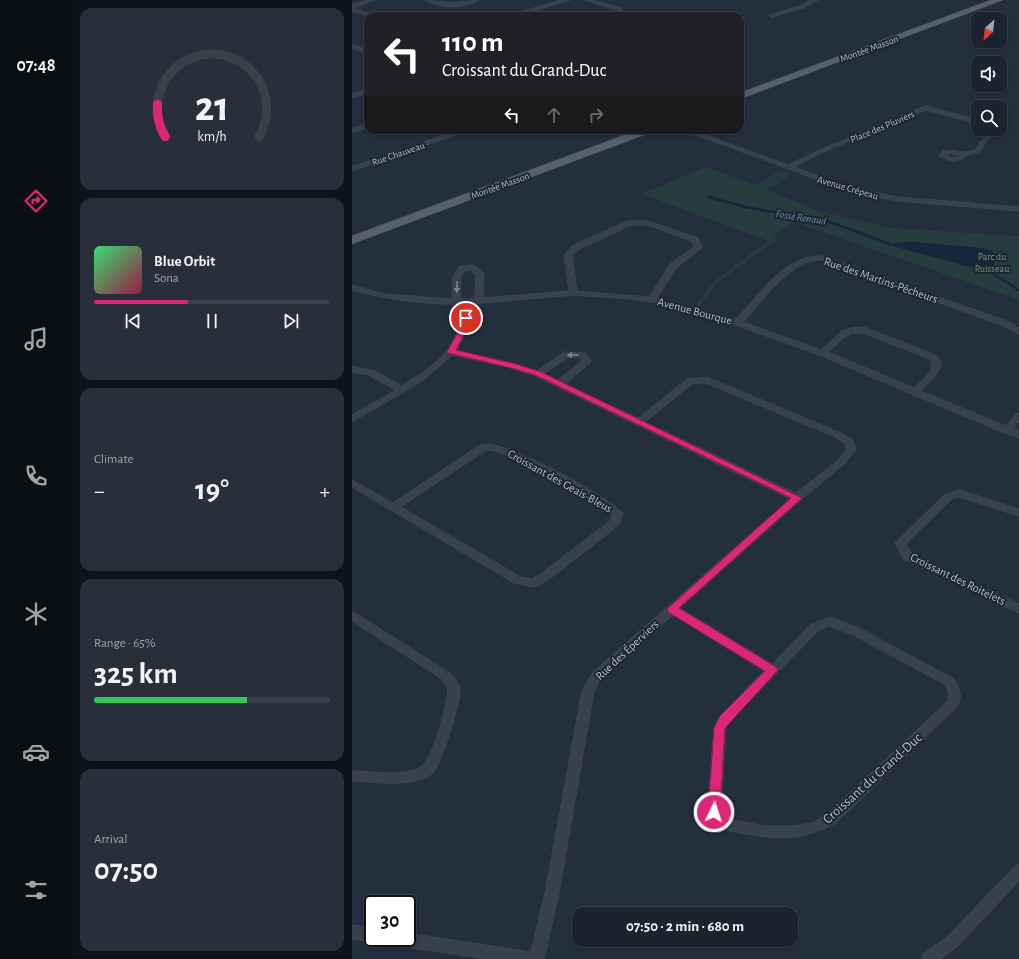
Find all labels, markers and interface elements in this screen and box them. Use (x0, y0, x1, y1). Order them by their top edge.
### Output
north arrow (971, 12, 1007, 48)
map controls (971, 12, 1007, 136)
icon: left (376, 28, 428, 80)
text: 110 m (442, 29, 504, 57)
street label: Montée Masson (839, 34, 900, 64)
button: sound (971, 56, 1007, 92)
text: 07:48 (16, 57, 56, 75)
text: Croissant du Grand-Duc (442, 62, 606, 80)
text: 21 (195, 87, 229, 128)
button: search (971, 100, 1007, 136)
icon: left (501, 104, 523, 126)
icon: ahead (543, 104, 565, 126)
icon: right (585, 104, 607, 126)
street label: Place des Pluviers (849, 109, 916, 145)
text: km/h (197, 130, 227, 144)
street label: Rue Chauveau (371, 140, 426, 168)
street label: Montée Masson (470, 171, 531, 201)
street label: Avenue Crépeau (816, 174, 879, 201)
icon: directions (22, 187, 50, 215)
water label: Fossé Renaud (775, 208, 827, 227)
park label: Parc du Ruisseau (975, 252, 1009, 274)
text: Blue Orbit (154, 254, 215, 269)
street label: Rue des Martins-Pêcheurs (823, 255, 939, 305)
text: Sona (154, 272, 179, 285)
one-way arrow (454, 281, 460, 294)
street label: Avenue Bourque (656, 295, 734, 327)
pin (449, 301, 483, 335)
icon: arrive (455, 307, 477, 329)
icon: previous (122, 310, 144, 332)
icon: pause (201, 310, 223, 332)
icon: next (280, 310, 302, 332)
icon: music (22, 325, 50, 353)
one-way arrow (567, 351, 579, 358)
street label: Croissant des Geais-Bleus (506, 447, 614, 515)
text: Climate (94, 453, 133, 466)
icon: phone (22, 462, 50, 490)
text: 19° (195, 475, 229, 505)
text: − (94, 480, 105, 502)
text: + (319, 480, 330, 502)
street label: Croissant des Roitelets (909, 551, 1007, 607)
icon: climate (22, 600, 50, 628)
street label: Rue des Éperviers (592, 617, 661, 682)
text: Range · 65% (94, 637, 155, 650)
text: 325 km (94, 659, 178, 689)
street label: Croissant du Grand-Duc (820, 730, 925, 827)
icon: car (22, 738, 50, 766)
position arrow (693, 791, 735, 833)
text: Arrival (94, 833, 127, 846)
text: 07:50 (94, 855, 158, 885)
icon: filters (22, 876, 50, 904)
speed limit sign: 30 (364, 895, 416, 947)
text: 07:50 · 2 min · 680 m (626, 919, 744, 934)

